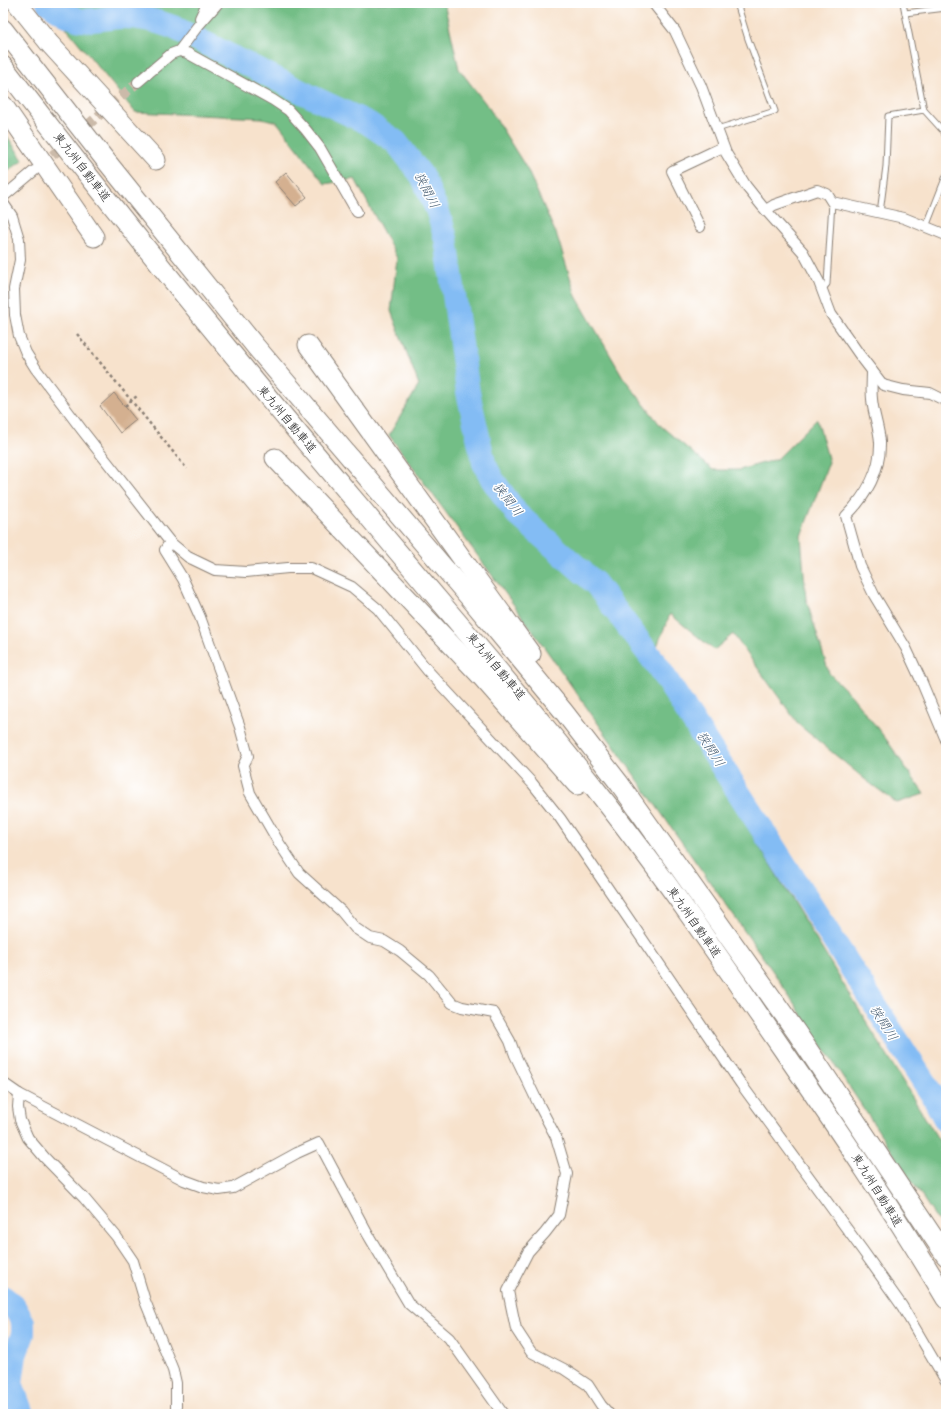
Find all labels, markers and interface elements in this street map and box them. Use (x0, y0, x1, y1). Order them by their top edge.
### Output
street label: 東九州自動車道 (47, 127, 117, 207)
water label: 狭間川 (408, 167, 446, 213)
street label: 東九州自動車道 (252, 380, 322, 458)
water label: 狭間川 (487, 477, 529, 521)
street label: 東九州自動車道 (461, 627, 531, 705)
water label: 狭間川 (691, 726, 731, 772)
street label: 東九州自動車道 (661, 881, 727, 963)
water label: 狭間川 (864, 1000, 904, 1046)
street label: 東九州自動車道 (845, 1149, 909, 1231)

